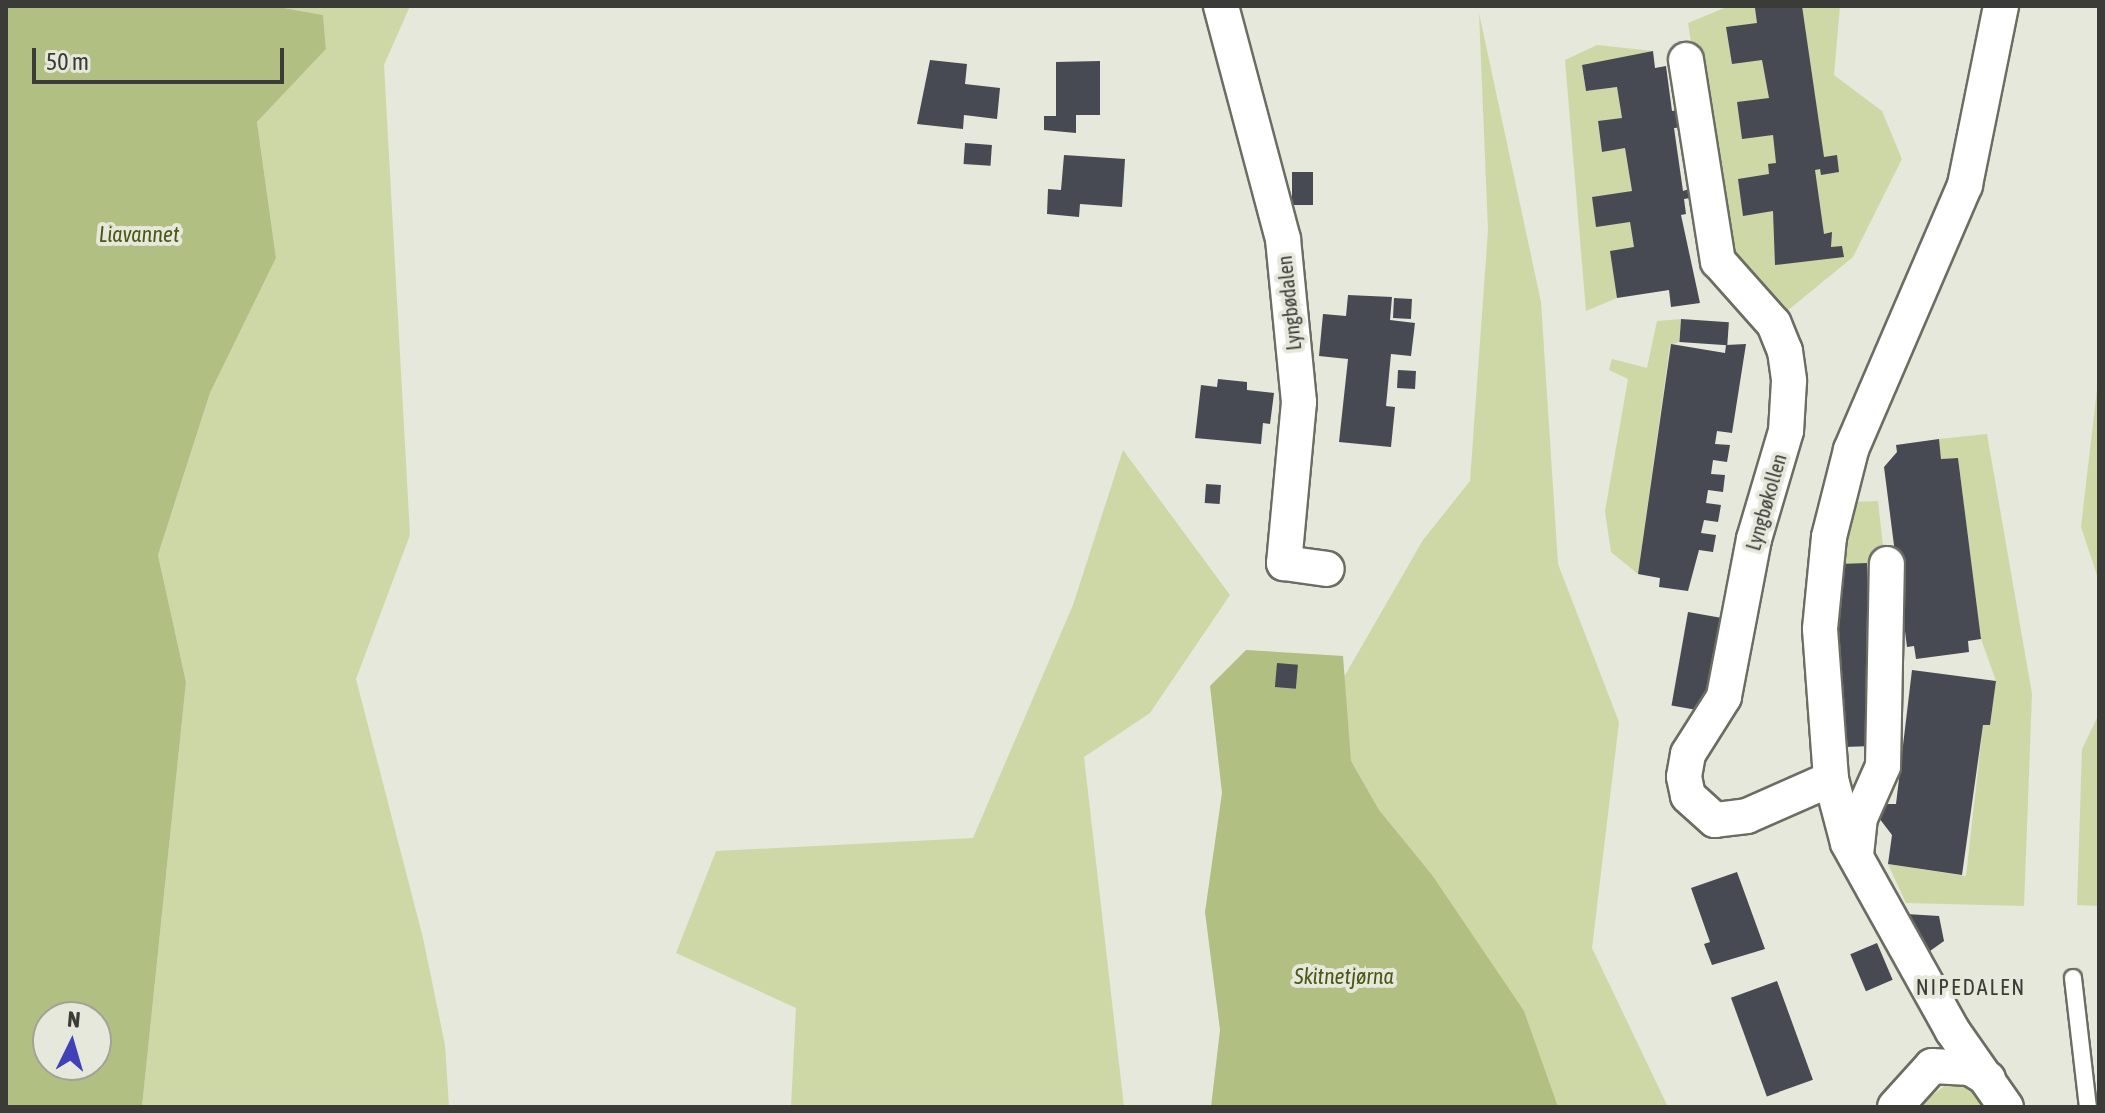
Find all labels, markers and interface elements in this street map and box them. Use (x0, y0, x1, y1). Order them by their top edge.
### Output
scale bar (36, 32, 288, 82)
text: 50 m (46, 48, 89, 75)
water label: Liavannet (99, 222, 179, 248)
street label: Lyngbødalen (1272, 254, 1306, 352)
street label: Lyngbøkollen (1741, 451, 1791, 553)
water label: Skitnetjørna (1294, 964, 1394, 990)
district label: NIPEDALEN (1916, 975, 2026, 1001)
north arrow (32, 1001, 112, 1081)
text: N (66, 1006, 82, 1033)

